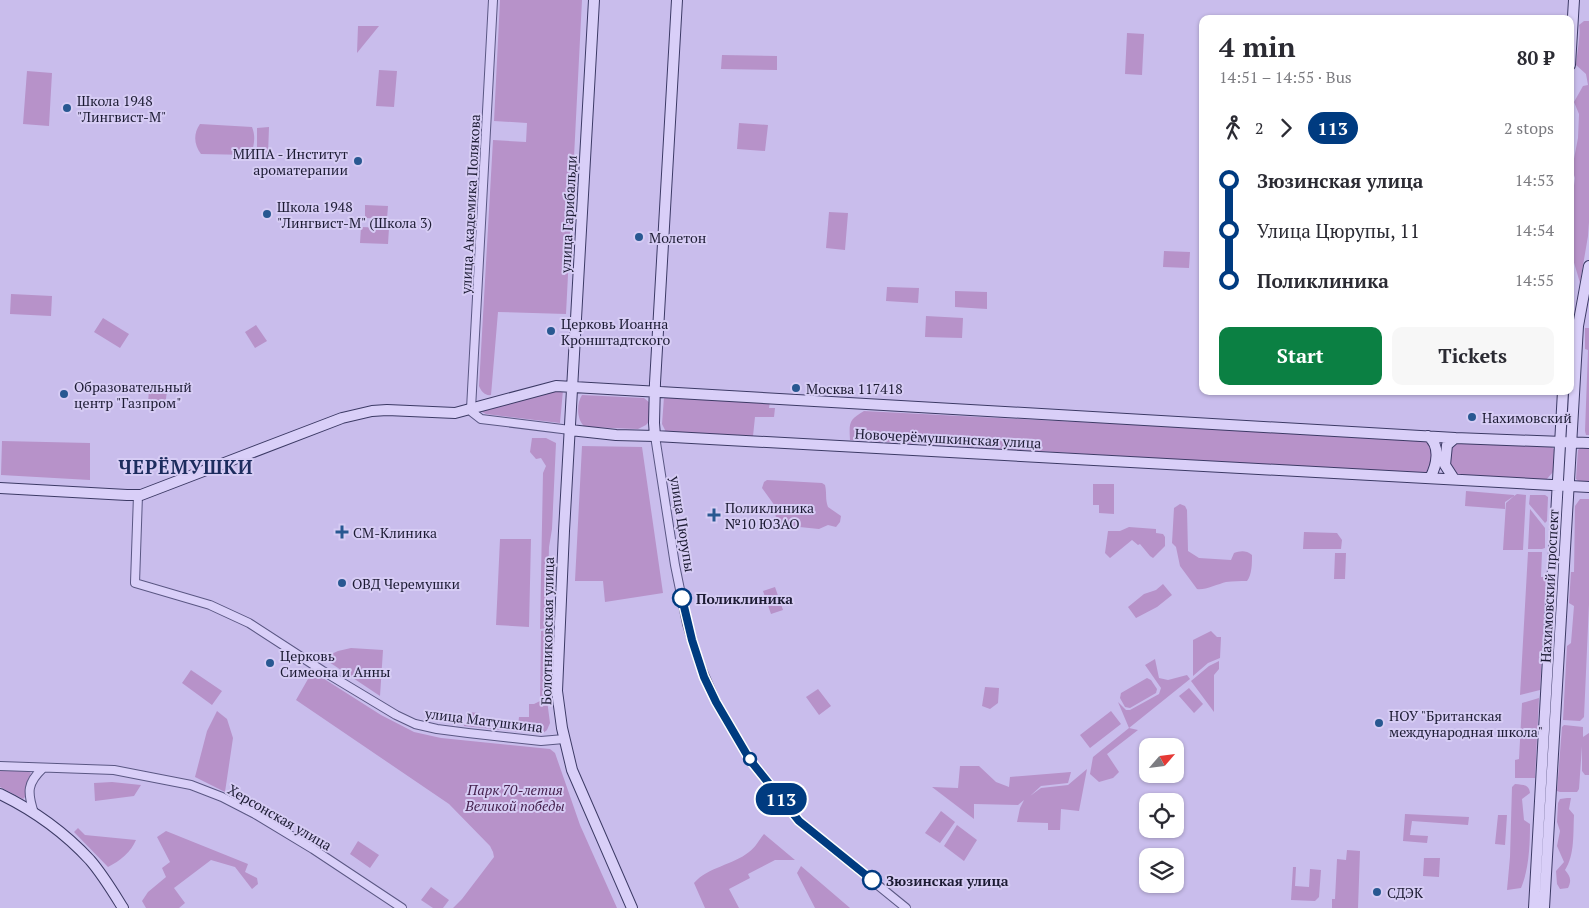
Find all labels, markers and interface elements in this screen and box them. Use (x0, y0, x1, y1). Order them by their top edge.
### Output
text: 4 min (1219, 28, 1296, 65)
text: 80 ₽ (1517, 45, 1554, 70)
text: 14:51 – 14:55 · Bus (1219, 66, 1352, 88)
place label: Школа 1948 "Лингвист-М" (77, 91, 166, 126)
marker: Школа 1948 "Лингвист-М" (61, 102, 73, 114)
street label: улица Академика Полякова (456, 114, 484, 295)
icon: walk (1219, 114, 1247, 142)
icon: forward (1272, 114, 1300, 142)
text: 113 (1318, 116, 1348, 140)
text: 2 (1255, 117, 1264, 139)
text: 2 stops (1504, 117, 1554, 139)
place label: МИПА - Институт ароматерапии (233, 144, 348, 179)
street label: улица Гарибальди (555, 154, 581, 274)
marker: МИПА - Институт ароматерапии (352, 155, 364, 167)
text: Зюзинская улица (1257, 168, 1423, 193)
text: 14:53 (1515, 169, 1554, 191)
place label: Школа 1948 "Лингвист-М" (Школа 3) (277, 197, 432, 232)
marker: Школа 1948 "Лингвист-М" (Школа 3) (261, 208, 273, 220)
text: Улица Цюрупы, 11 (1257, 218, 1420, 243)
text: 14:54 (1515, 219, 1554, 241)
place label: Молетон (649, 228, 707, 247)
marker: Молетон (633, 231, 645, 243)
text: Поликлиника (1257, 268, 1389, 293)
text: 14:55 (1515, 269, 1554, 291)
place label: Церковь Иоанна Кронштадтского (561, 314, 671, 349)
marker: Церковь Иоанна Кронштадтского (545, 325, 557, 337)
button: Start (1219, 327, 1382, 385)
button: Tickets (1392, 327, 1554, 385)
place label: Образовательный центр "Газпром" (74, 377, 192, 412)
place label: Москва 117418 (806, 379, 903, 398)
marker: Москва 117418 (790, 382, 802, 394)
marker: Образовательный центр "Газпром" (58, 388, 70, 400)
place label: Нахимовский (1482, 408, 1572, 427)
marker: Нахимовский (1466, 411, 1478, 423)
street label: Новочерёмушкинская улица (854, 424, 1042, 452)
district label: ЧЕРЁМУШКИ (118, 454, 254, 479)
street label: улица Цюрупы (666, 474, 700, 573)
place label: Поликлиника №10 ЮЗАО (725, 498, 814, 533)
marker: Поликлиника №10 ЮЗАО (707, 508, 721, 522)
street label: Нахимовский проспект (1535, 509, 1563, 663)
place label: СМ-Клиника (353, 523, 437, 542)
marker: СМ-Клиника (335, 525, 349, 539)
street label: Болотниковская улица (536, 557, 558, 705)
place label: ОВД Черемушки (352, 574, 460, 593)
marker: ОВД Черемушки (336, 577, 348, 589)
marker: Поликлиника (672, 588, 692, 608)
place label: Поликлиника (696, 589, 793, 608)
place label: Церковь Симеона и Анны (280, 646, 391, 681)
marker: Церковь Симеона и Анны (264, 657, 276, 669)
street label: улица Матушкина (423, 703, 544, 737)
place label: НОУ "Британская международная школа" (1389, 706, 1543, 741)
marker: НОУ "Британская международная школа" (1373, 717, 1385, 729)
north arrow (1139, 738, 1184, 782)
map controls (1139, 738, 1184, 893)
unlabelled marker (743, 752, 757, 766)
street label: Херсонская улица (225, 780, 335, 854)
park label: Парк 70-летия Великой победы (464, 780, 565, 815)
line badge: 113 (752, 783, 810, 815)
text: 113 (766, 787, 796, 811)
button: locate (1139, 793, 1184, 838)
button: layers (1139, 848, 1184, 893)
marker: Зюзинская улица (862, 870, 882, 890)
place label: Зюзинская улица (886, 871, 1009, 890)
place label: СДЭК (1387, 883, 1424, 902)
marker: СДЭК (1371, 886, 1383, 898)

